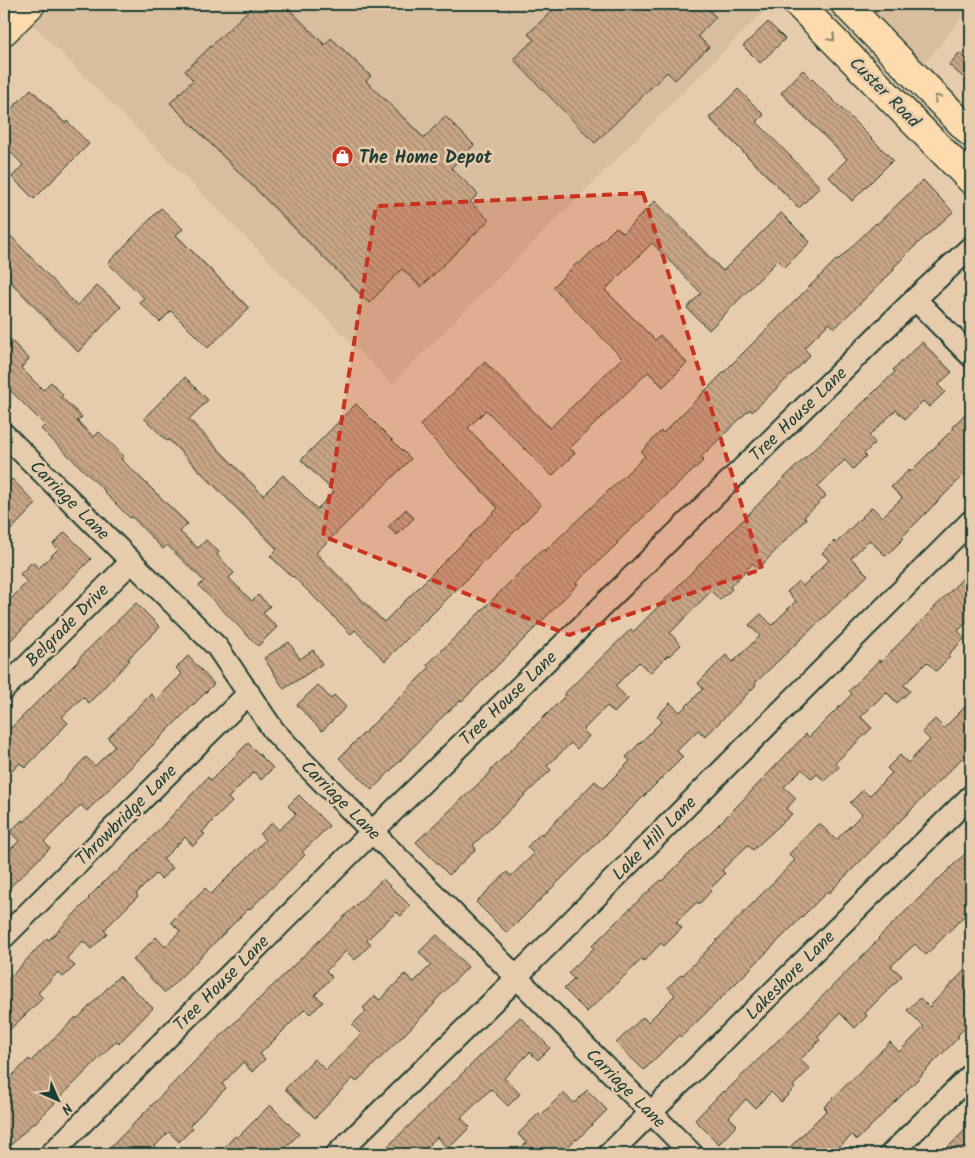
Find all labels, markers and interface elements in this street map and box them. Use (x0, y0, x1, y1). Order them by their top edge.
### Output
one-way arrow (826, 33, 835, 42)
street label: Custer Road (841, 50, 927, 136)
one-way arrow (934, 95, 943, 104)
place label: The Home Depot (359, 144, 493, 173)
shop icon: The Home Depot (331, 145, 355, 169)
street label: Tree House Lane (743, 361, 855, 470)
street label: Carriage Lane (22, 454, 116, 548)
street label: Belgrade Drive (19, 577, 117, 675)
street label: Tree House Lane (453, 645, 565, 754)
street label: Carriage Lane (293, 754, 387, 848)
street label: Throwbridge Lane (69, 758, 185, 874)
street label: Lake Hill Lane (606, 790, 704, 888)
street label: Lakeshore Lane (739, 924, 843, 1028)
street label: Tree House Lane (167, 929, 277, 1039)
street label: Carriage Lane (578, 1042, 672, 1136)
north arrow (32, 1076, 82, 1126)
text: N (55, 1098, 77, 1120)

